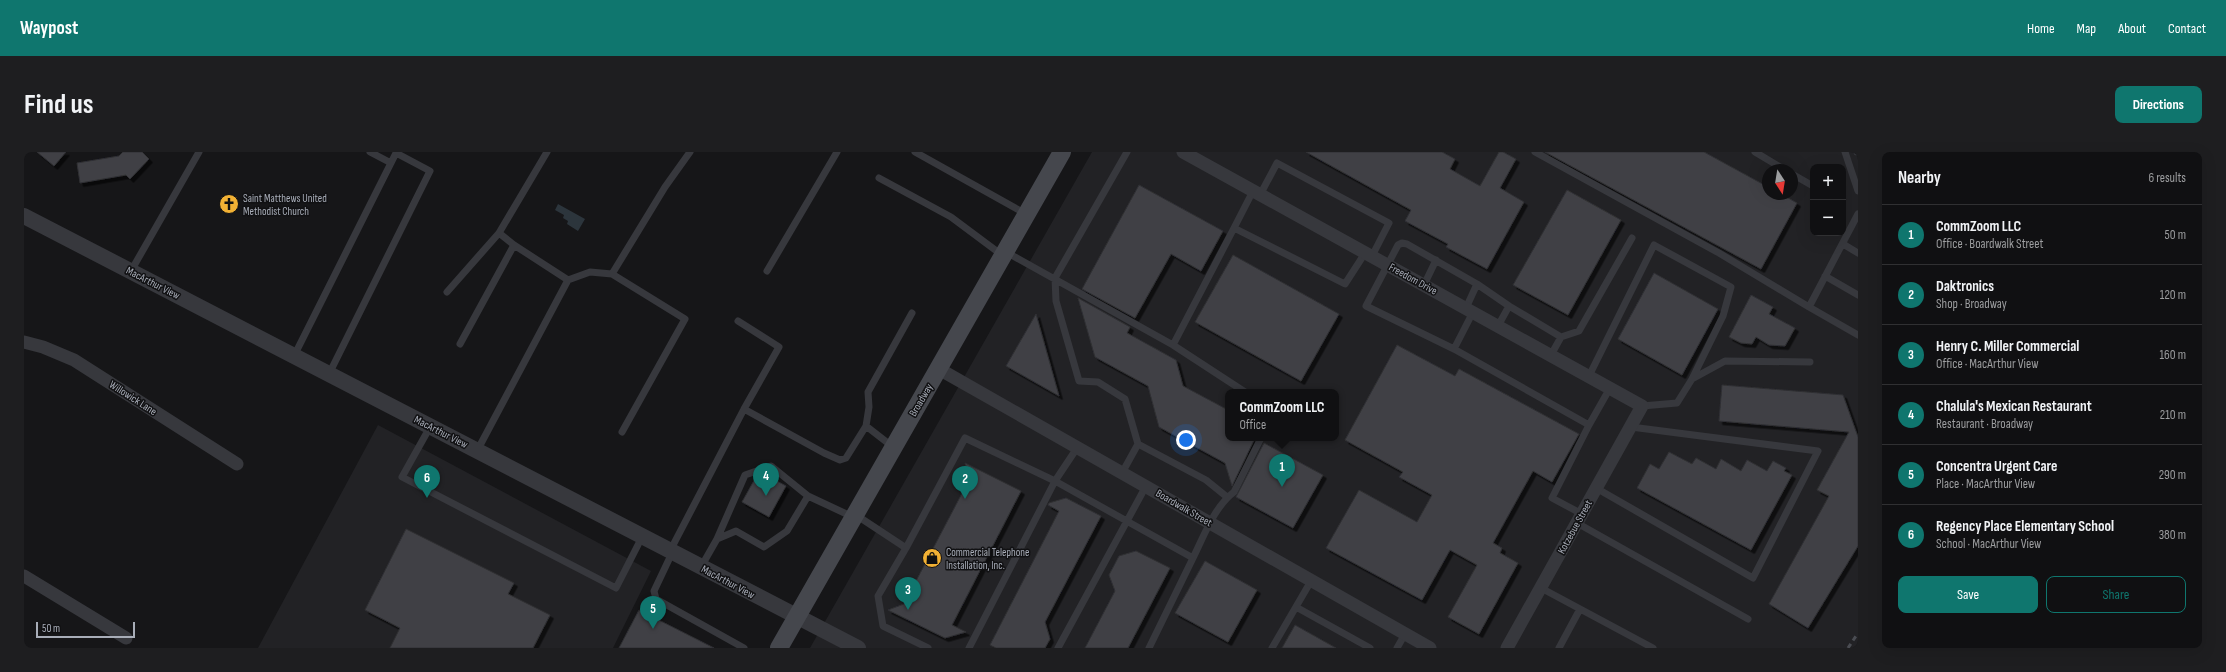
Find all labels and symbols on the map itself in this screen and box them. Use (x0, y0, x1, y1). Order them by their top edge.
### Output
north arrow (1762, 164, 1798, 200)
place label: Saint Matthews United Methodist Church (243, 192, 327, 218)
church icon: Saint Matthews United Methodist Church (218, 193, 240, 215)
street label: Freedom Drive (1387, 260, 1439, 298)
street label: MacArthur View (124, 264, 182, 302)
street label: Willowick Lane (107, 378, 159, 418)
street label: Broadway (906, 381, 936, 419)
street label: MacArthur View (412, 413, 470, 451)
your location (1176, 430, 1196, 450)
pin: 1 (1269, 454, 1295, 487)
pin: 4 (753, 463, 779, 496)
pin: 6 (414, 465, 440, 498)
pin: 2 (952, 466, 978, 499)
street label: Boardwalk Street (1154, 487, 1215, 530)
street label: Kotzebue Street (1555, 497, 1595, 556)
place label: Commercial Telephone Installation, Inc. (946, 546, 1029, 572)
shop icon: Commercial Telephone Installation, Inc. (921, 547, 943, 569)
street label: MacArthur View (699, 563, 757, 601)
pin: 3 (895, 577, 921, 610)
pin: 5 (640, 596, 666, 629)
scale bar (36, 620, 135, 639)

